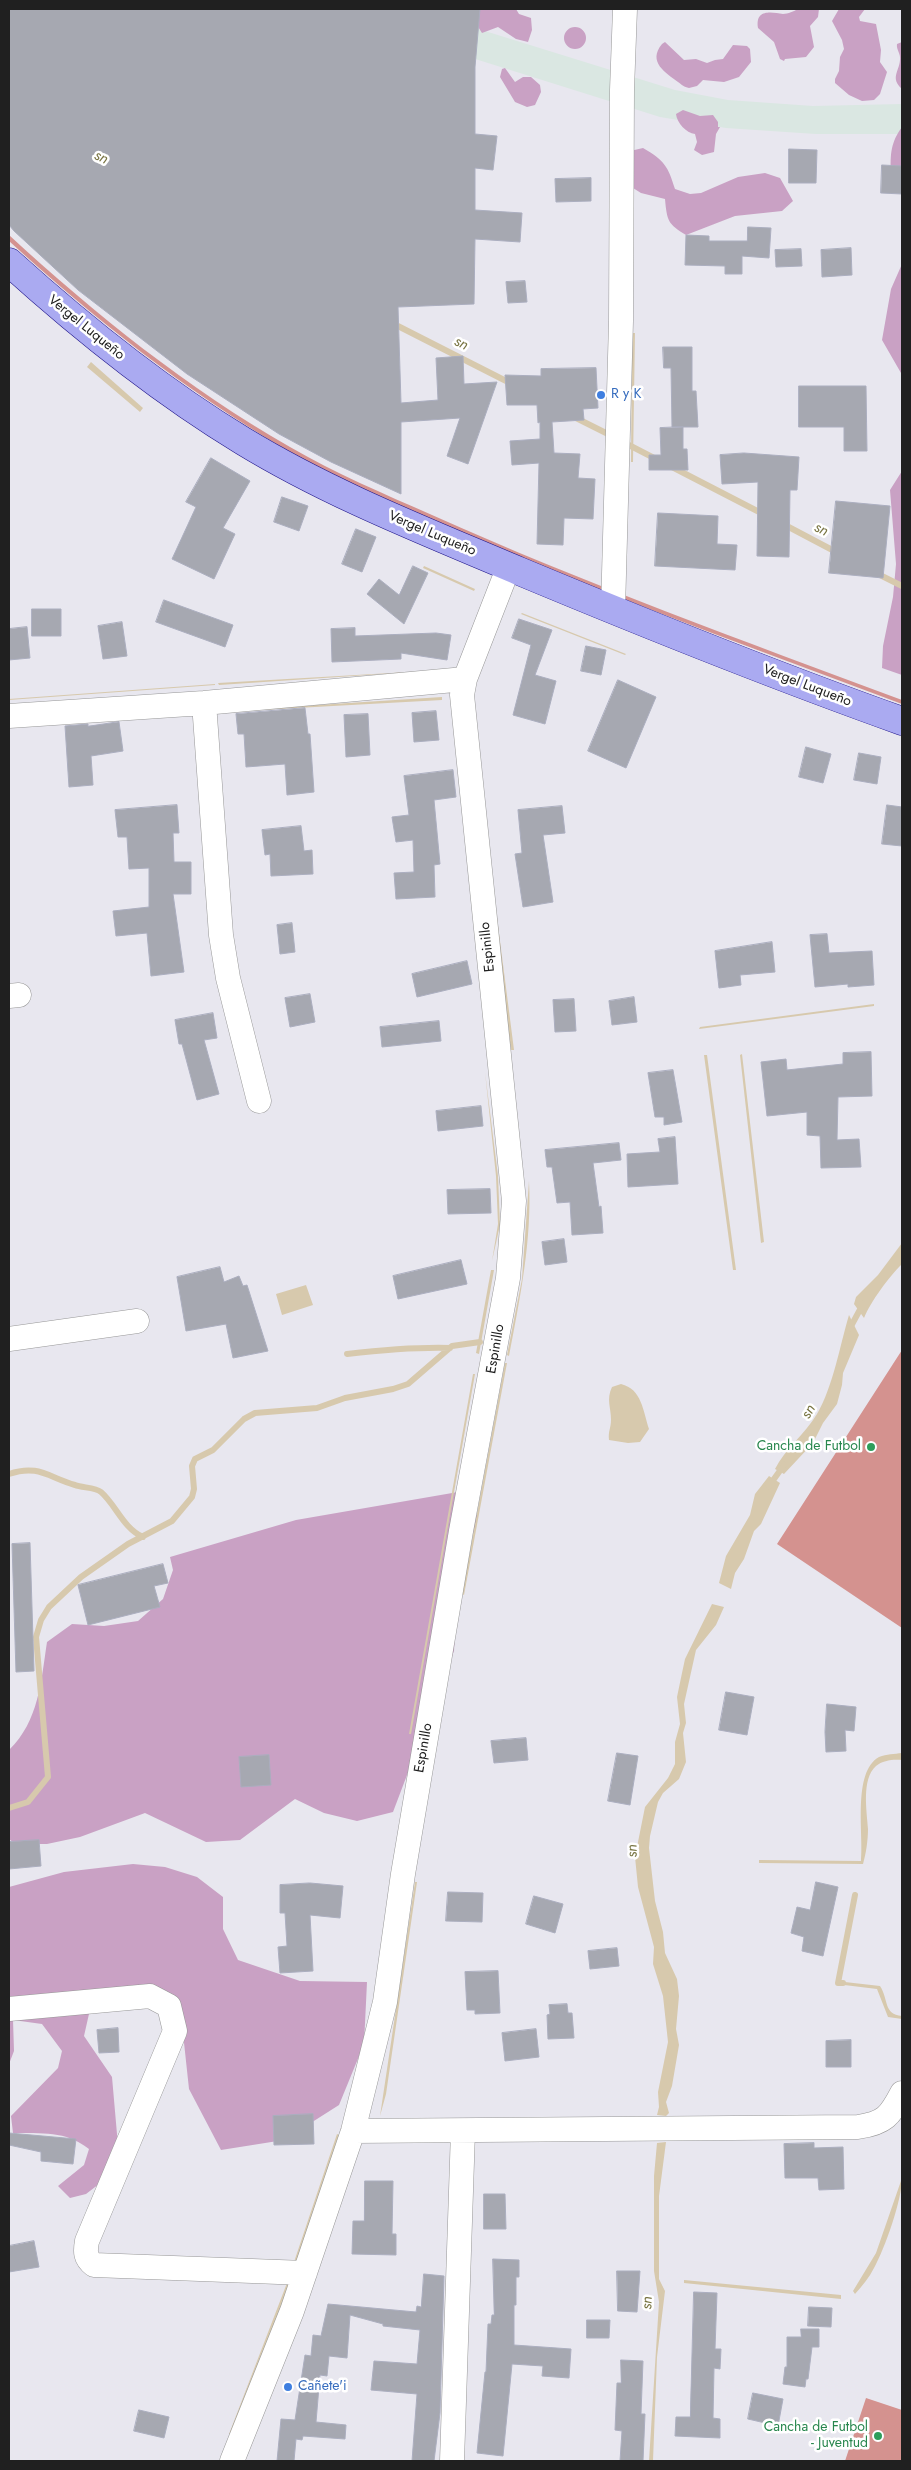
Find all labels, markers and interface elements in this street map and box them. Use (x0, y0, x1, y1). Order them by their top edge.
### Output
water label: sn (91, 147, 111, 169)
street label: Vergel Luqueño (44, 292, 128, 364)
water label: sn (451, 333, 471, 355)
place label: R y K (611, 387, 641, 403)
marker: R y K (595, 389, 607, 401)
street label: Vergel Luqueño (386, 508, 478, 560)
water label: sn (811, 519, 831, 541)
street label: Vergel Luqueño (760, 661, 854, 711)
street label: Espinillo (477, 921, 499, 973)
street label: Espinillo (483, 1323, 509, 1375)
water label: sn (798, 1402, 820, 1422)
place label: Cancha de Futbol (757, 1439, 861, 1455)
marker: Cancha de Futbol (865, 1441, 877, 1453)
street label: Espinillo (411, 1722, 437, 1774)
water label: sn (624, 1844, 642, 1858)
water label: sn (639, 2296, 657, 2310)
place label: Cañete'i (298, 2379, 347, 2395)
marker: Cañete'i (282, 2381, 294, 2393)
place label: Cancha de Futbol - Juventud (764, 2420, 868, 2452)
marker: Cancha de Futbol - Juventud (872, 2430, 884, 2442)

